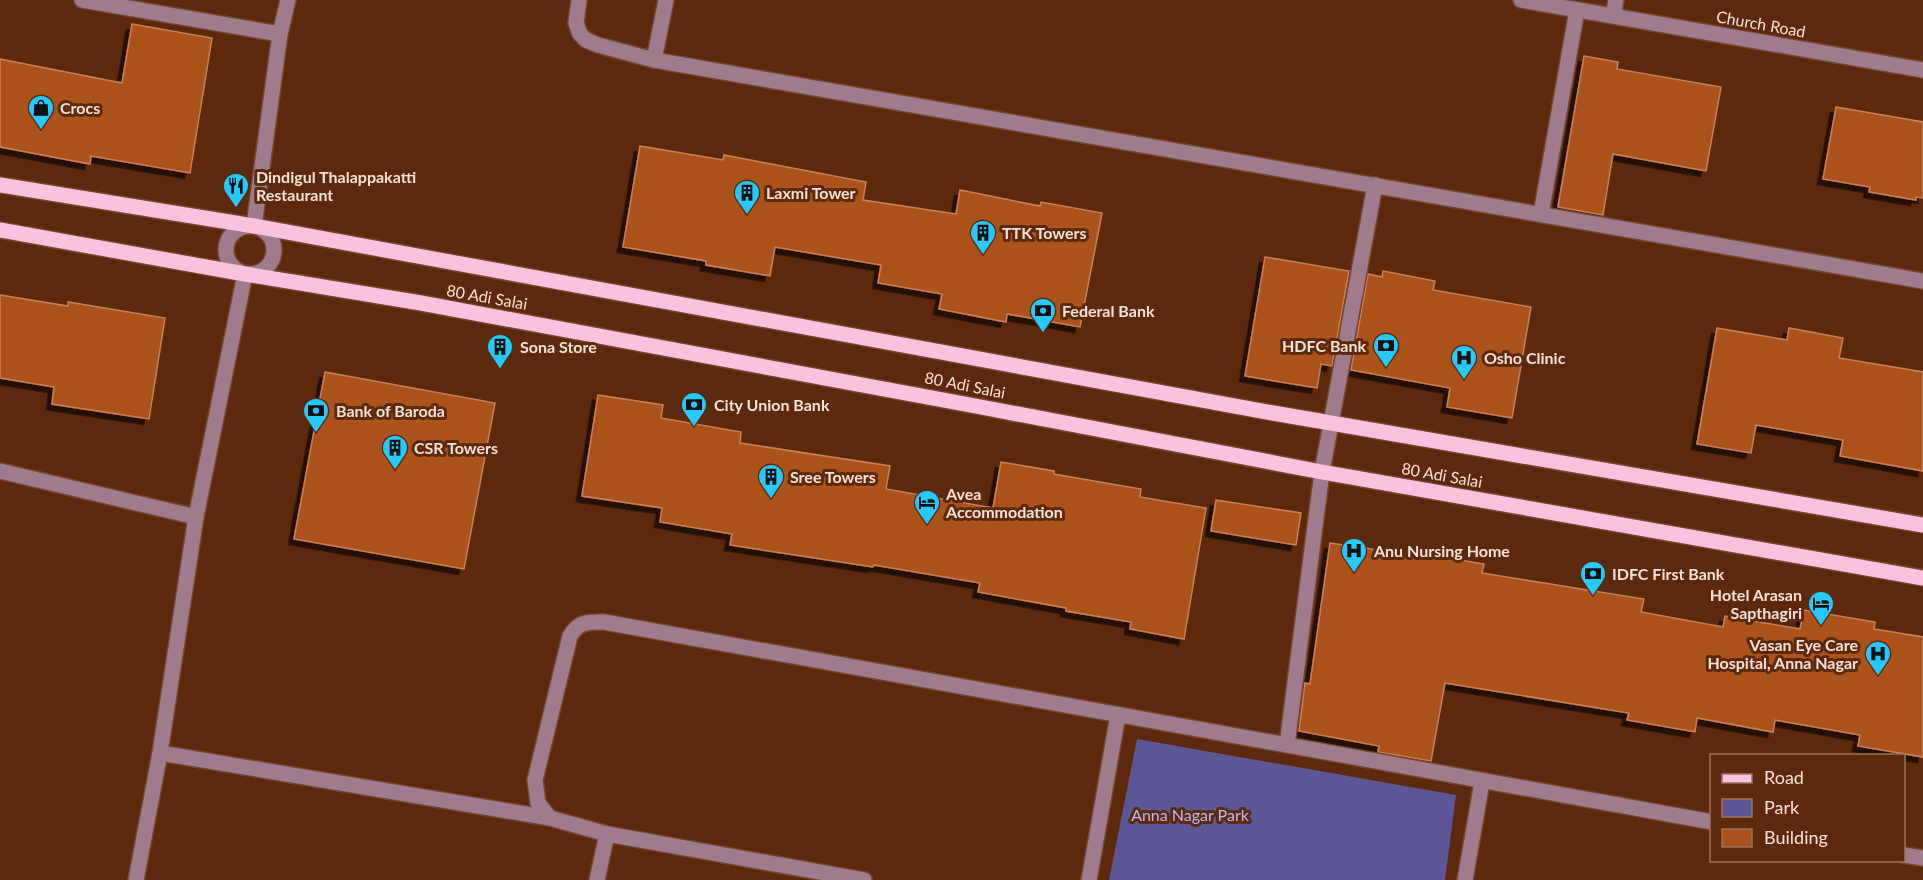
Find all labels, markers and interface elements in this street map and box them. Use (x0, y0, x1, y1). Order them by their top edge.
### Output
street label: Church Road (1715, 6, 1807, 41)
shop icon: Crocs (26, 93, 56, 131)
place label: Crocs (60, 98, 100, 117)
place label: Dindigul Thalappakatti Restaurant (256, 167, 416, 204)
restaurant icon: Dindigul Thalappakatti Restaurant (221, 171, 251, 209)
building icon: Laxmi Tower (732, 178, 762, 216)
place label: Laxmi Tower (766, 183, 856, 202)
building icon: TTK Towers (968, 218, 998, 256)
place label: TTK Towers (1002, 223, 1087, 242)
street label: 80 Adi Salai (445, 280, 529, 313)
bank icon: Federal Bank (1028, 296, 1058, 334)
place label: Federal Bank (1062, 301, 1155, 320)
bank icon: HDFC Bank (1371, 331, 1401, 369)
building icon: Sona Store (485, 332, 515, 370)
place label: HDFC Bank (1282, 336, 1366, 355)
place label: Sona Store (520, 337, 597, 356)
hospital icon: Osho Clinic (1449, 343, 1479, 381)
place label: Osho Clinic (1484, 348, 1566, 367)
street label: 80 Adi Salai (923, 367, 1007, 402)
bank icon: City Union Bank (679, 390, 709, 428)
place label: City Union Bank (714, 395, 830, 414)
bank icon: Bank of Baroda (301, 396, 331, 434)
place label: Bank of Baroda (336, 401, 445, 420)
building icon: CSR Towers (380, 433, 410, 471)
place label: CSR Towers (414, 438, 498, 457)
street label: 80 Adi Salai (1400, 458, 1484, 491)
building icon: Sree Towers (756, 462, 786, 500)
place label: Sree Towers (790, 467, 876, 486)
place label: Avea Accommodation (945, 484, 1063, 521)
hotel icon: Avea Accommodation (912, 488, 942, 526)
hospital icon: Anu Nursing Home (1339, 536, 1369, 574)
place label: Anu Nursing Home (1373, 541, 1510, 560)
bank icon: IDFC First Bank (1578, 559, 1608, 597)
place label: IDFC First Bank (1612, 564, 1725, 583)
place label: Hotel Arasan Sapthagiri (1710, 585, 1802, 622)
hotel icon: Hotel Arasan Sapthagiri (1806, 589, 1836, 627)
place label: Vasan Eye Care Hospital, Anna Nagar (1707, 635, 1858, 672)
hospital icon: Vasan Eye Care Hospital, Anna Nagar (1863, 639, 1893, 677)
legend (1710, 754, 1905, 862)
text: Road (1764, 766, 1804, 788)
text: Park (1764, 796, 1800, 818)
park label: Anna Nagar Park (1131, 805, 1250, 824)
text: Building (1764, 826, 1828, 848)

